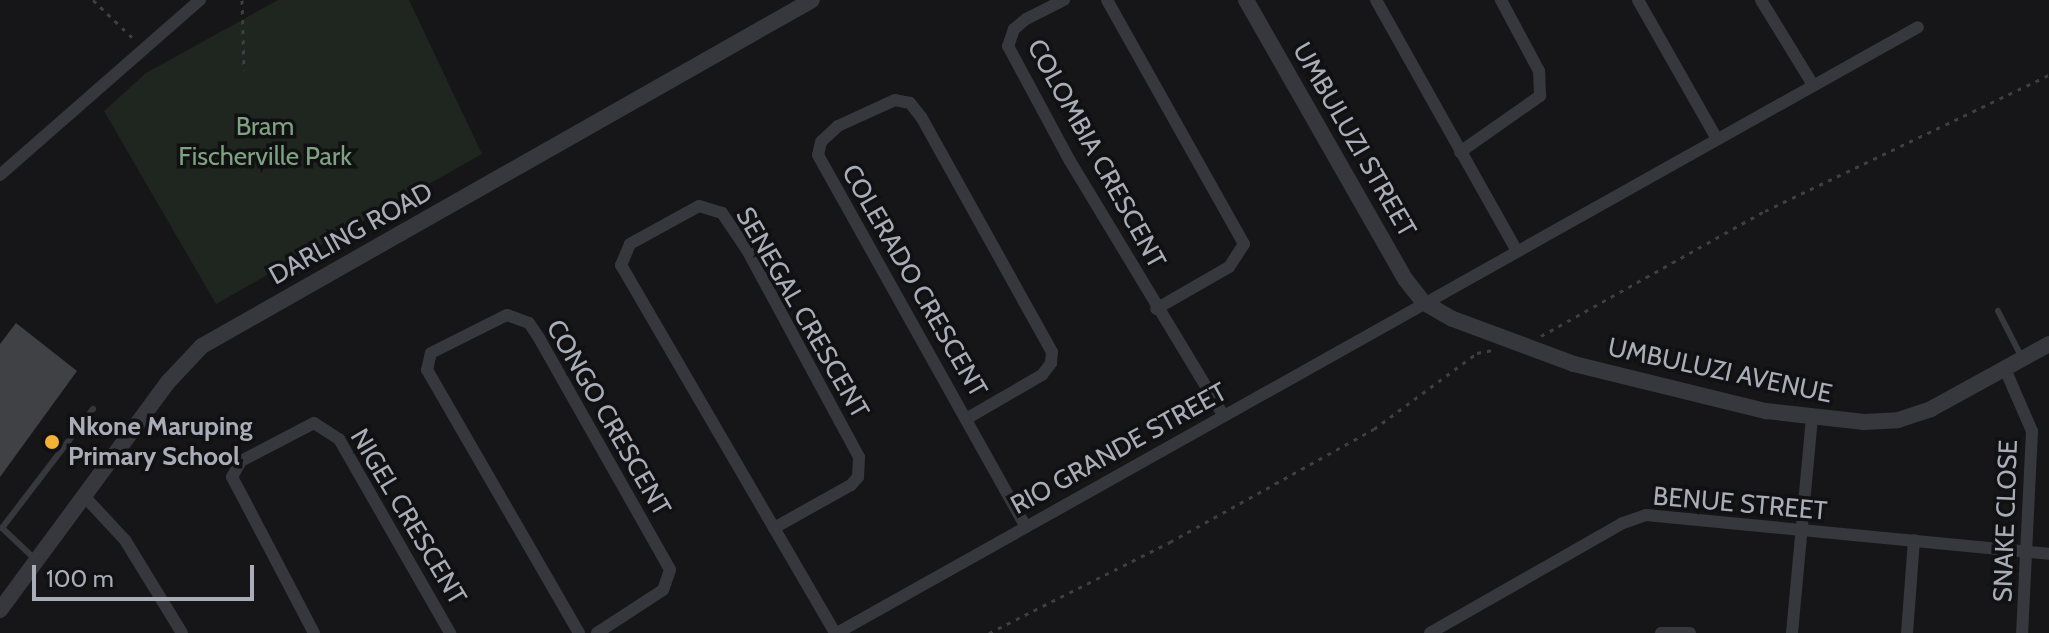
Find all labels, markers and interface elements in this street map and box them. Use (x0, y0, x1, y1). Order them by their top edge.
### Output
street label: COLOMBIA CRESCENT (1020, 34, 1172, 274)
street label: UMBULUZI STREET (1286, 37, 1422, 243)
park label: Bram Fischerville Park (178, 111, 352, 172)
street label: COLERADO CRESCENT (835, 159, 993, 403)
street label: DARLING ROAD (264, 176, 438, 292)
street label: SENEGAL CRESCENT (729, 202, 875, 424)
street label: CONGO CRESCENT (539, 314, 677, 522)
street label: UMBULUZI AVENUE (1605, 332, 1835, 410)
street label: RIO GRANDE STREET (1006, 377, 1232, 521)
place label: Nkone Maruping Primary School (68, 411, 252, 472)
street label: NIGEL CRESCENT (343, 423, 473, 611)
marker: Nkone Maruping Primary School (43, 433, 61, 451)
street label: SNAKE CLOSE (1988, 439, 2024, 603)
street label: BENUE STREET (1652, 481, 1828, 527)
scale bar (36, 549, 258, 599)
text: 100 m (46, 564, 114, 593)

